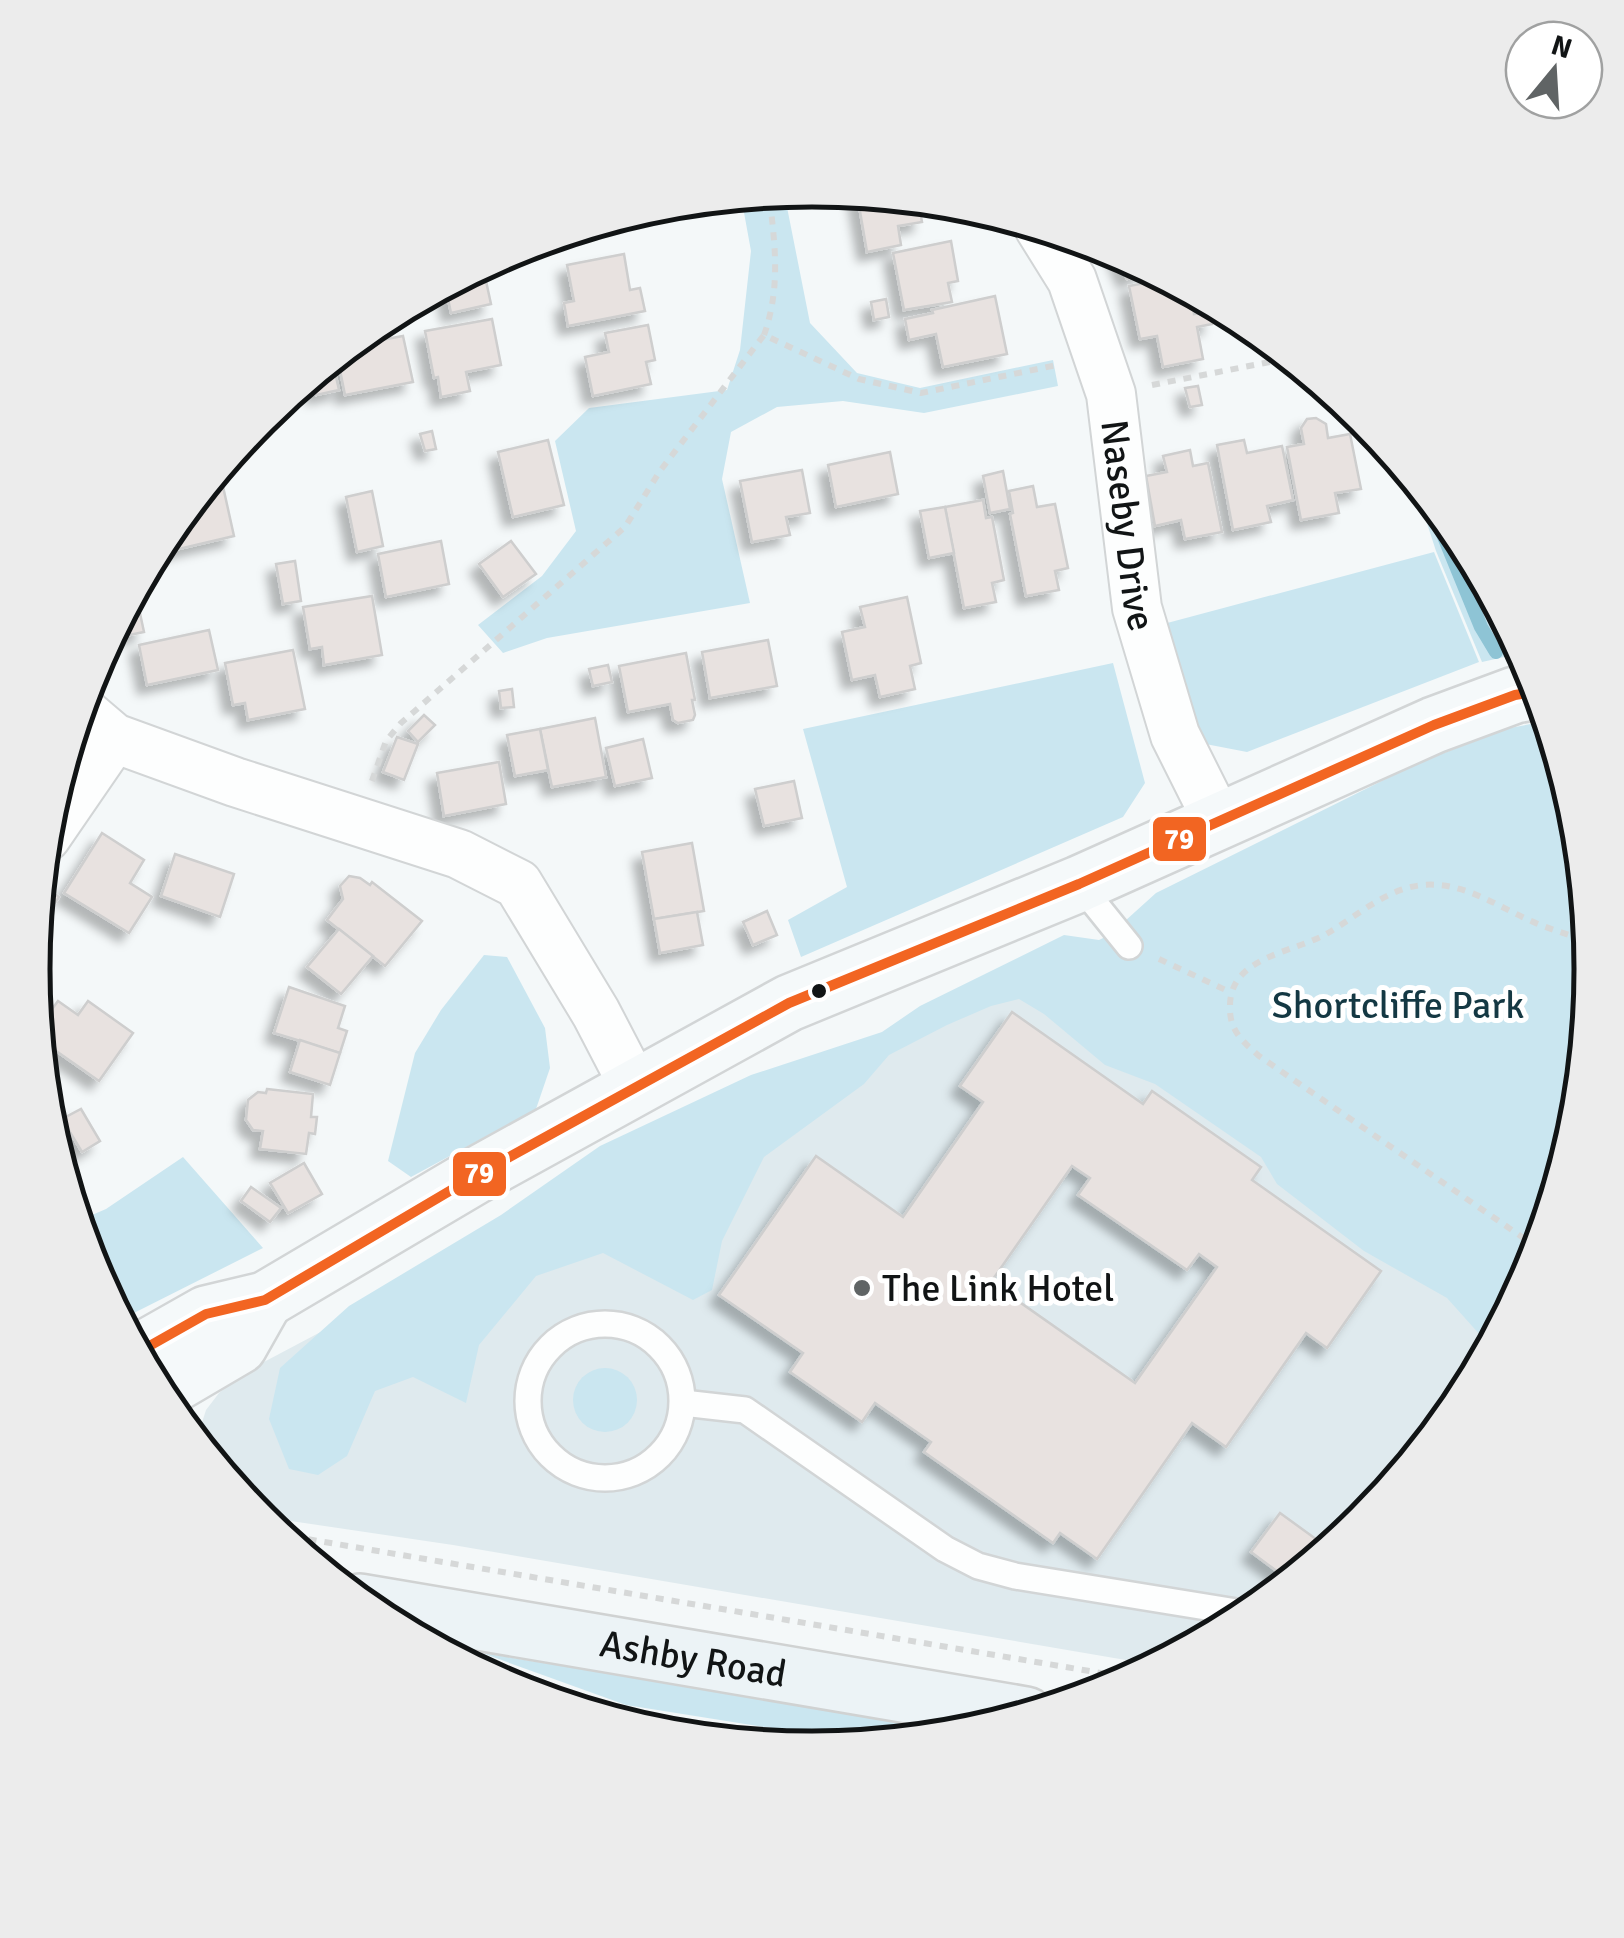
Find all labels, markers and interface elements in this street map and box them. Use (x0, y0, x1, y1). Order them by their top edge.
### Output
north arrow (1504, 20, 1604, 120)
text: N (1547, 28, 1576, 66)
street label: Naseby Drive (1091, 417, 1166, 636)
line badge: 79 (1151, 815, 1208, 863)
text: 79 (1164, 823, 1194, 857)
unlabelled marker (809, 981, 829, 1001)
park label: Shortcliffe Park (1272, 982, 1524, 1029)
line badge: 79 (451, 1150, 508, 1198)
text: 79 (464, 1157, 494, 1191)
place label: The Link Hotel (882, 1265, 1115, 1312)
marker: The Link Hotel (851, 1277, 873, 1299)
street label: Ashby Road (597, 1620, 790, 1697)

